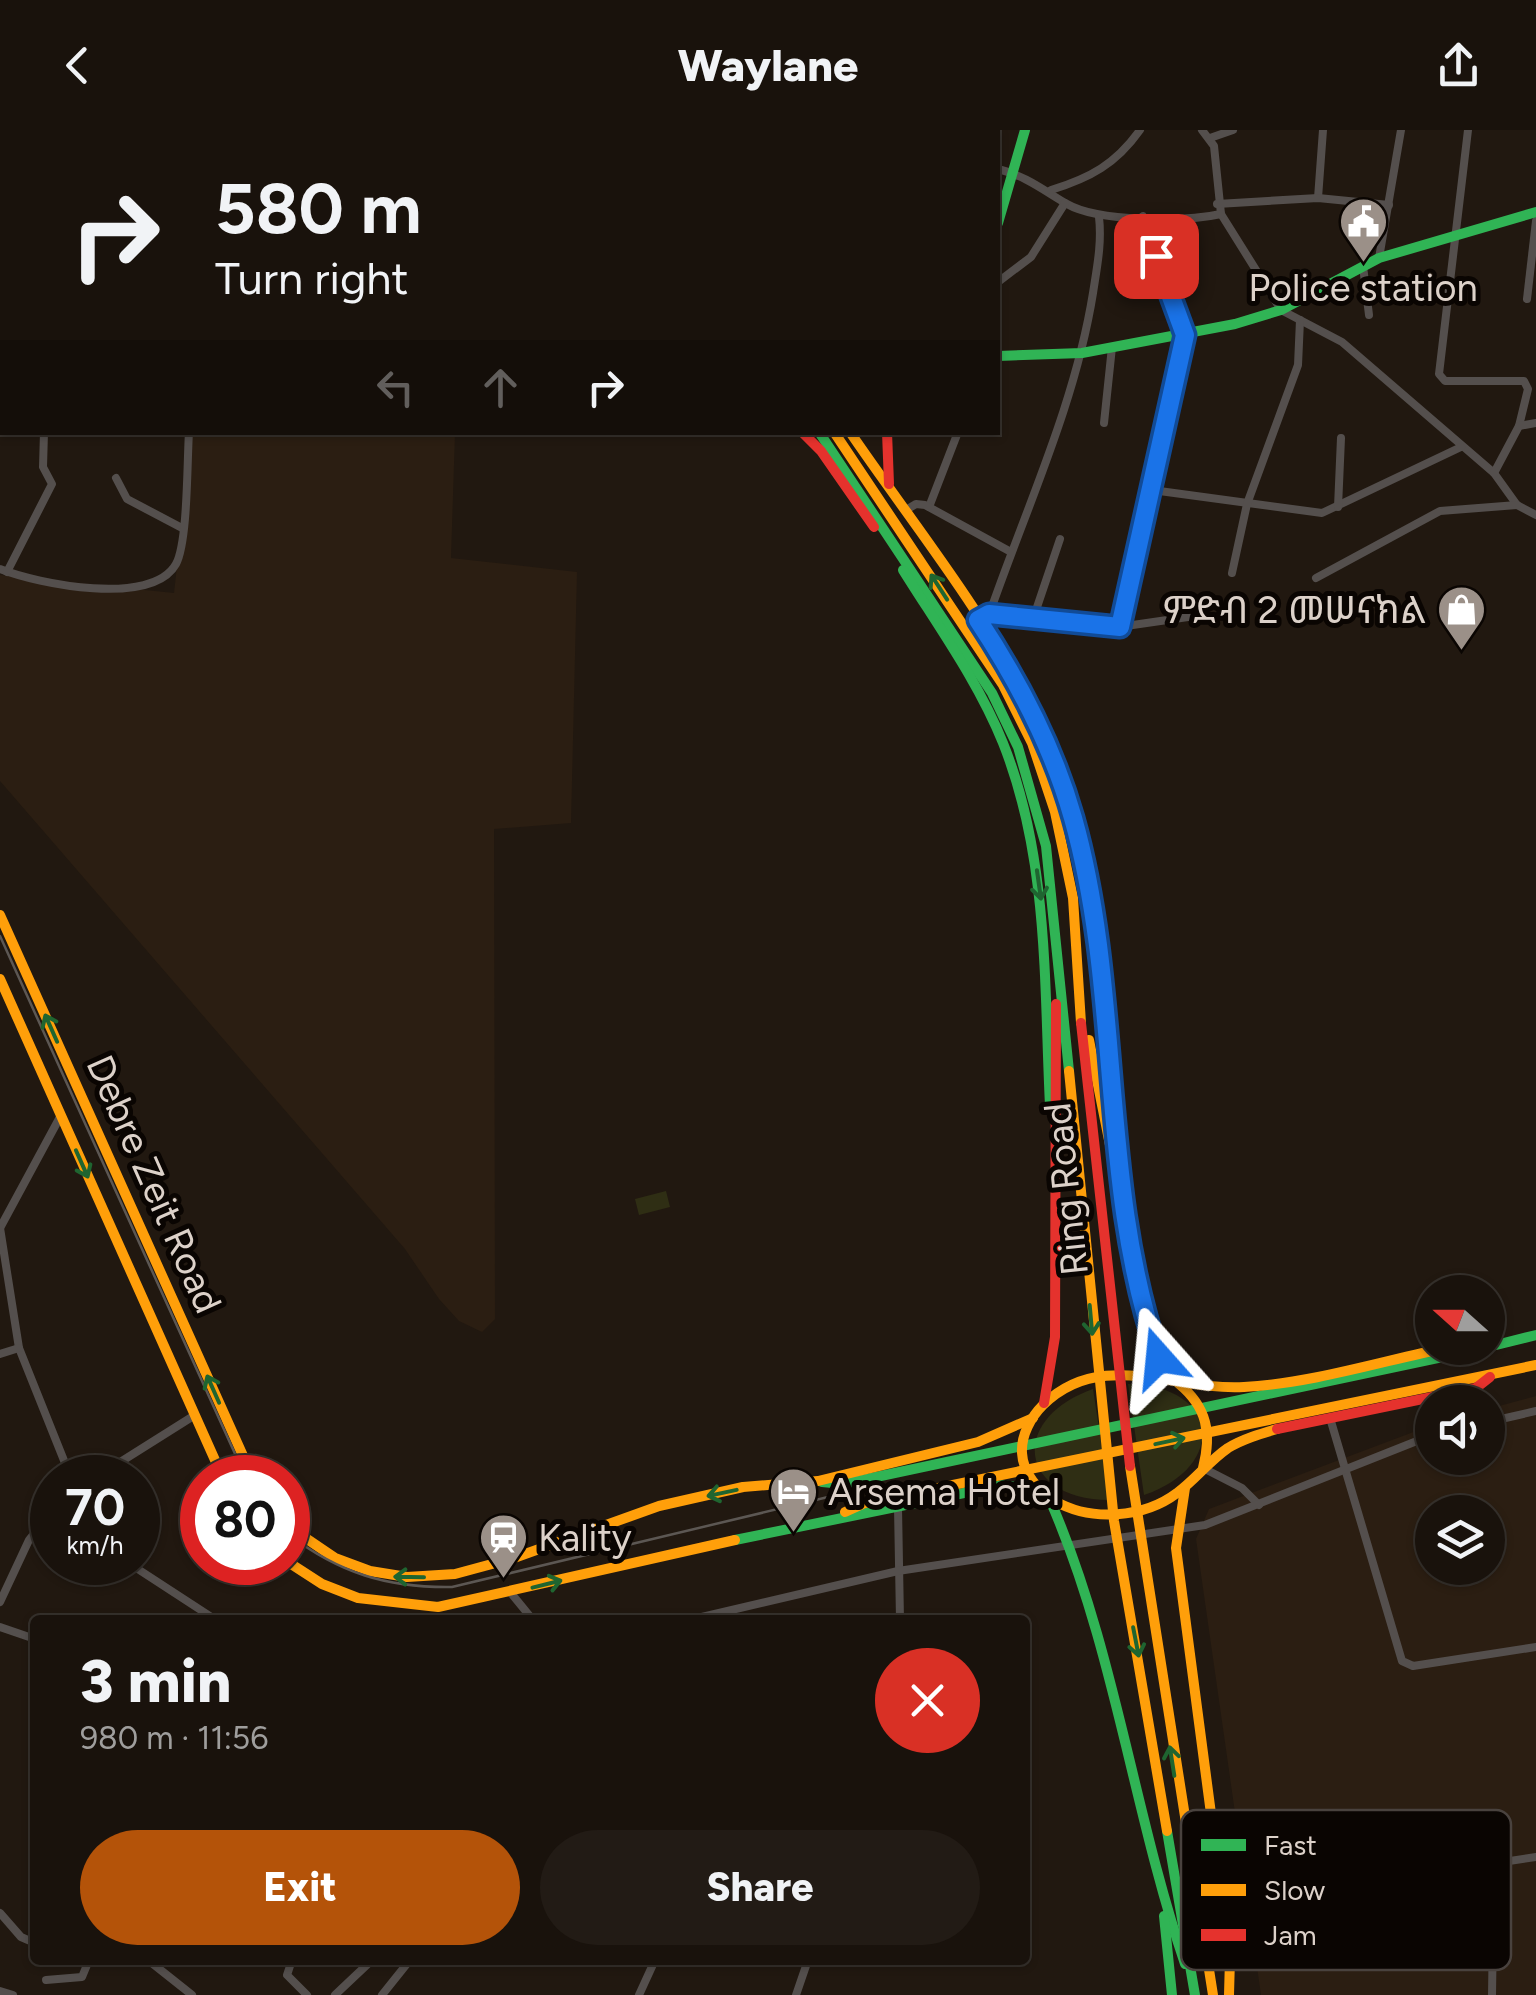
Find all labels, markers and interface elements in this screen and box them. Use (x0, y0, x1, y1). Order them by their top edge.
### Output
icon: back (50, 38, 105, 93)
text: Waylane (678, 38, 858, 92)
icon: share (1431, 38, 1486, 93)
text: 580 m (215, 166, 422, 251)
icon: right (50, 170, 180, 300)
public building icon: Police station (1337, 196, 1389, 264)
pin (1114, 214, 1199, 299)
icon: arrive (1129, 229, 1184, 284)
text: Turn right (215, 251, 408, 305)
place label: Police station (1248, 265, 1478, 311)
icon: left (368, 360, 423, 415)
icon: ahead (473, 360, 528, 415)
icon: right (578, 360, 633, 415)
one-way arrow (929, 574, 950, 602)
shop icon: ምድብ 2 መሠናክል (1435, 584, 1487, 652)
place label: ምድብ 2 መሠናክል (1163, 587, 1426, 633)
one-way arrow (1030, 868, 1048, 900)
one-way arrow (41, 1013, 59, 1044)
street label: Debre Zeit Road (77, 1048, 231, 1320)
street label: Ring Road (1034, 1101, 1098, 1277)
one-way arrow (74, 1148, 92, 1179)
north arrow (1415, 1275, 1505, 1365)
map controls (1415, 1275, 1505, 1585)
one-way arrow (1081, 1303, 1100, 1335)
position arrow (1107, 1306, 1211, 1410)
one-way arrow (202, 1375, 221, 1405)
button: sound (1415, 1385, 1505, 1475)
one-way arrow (1153, 1430, 1185, 1449)
speed limit sign: 80 (180, 1455, 310, 1585)
hotel icon: Arsema Hotel (767, 1466, 819, 1534)
place label: Arsema Hotel (828, 1469, 1060, 1515)
text: 70 (65, 1477, 125, 1538)
one-way arrow (706, 1485, 738, 1503)
button: layers (1415, 1495, 1505, 1585)
station icon: Kality (477, 1512, 529, 1580)
place label: Kality (538, 1515, 632, 1561)
text: km/h (66, 1530, 124, 1560)
one-way arrow (394, 1567, 426, 1586)
one-way arrow (530, 1574, 562, 1592)
one-way arrow (1127, 1625, 1146, 1657)
text: 3 min (80, 1645, 232, 1717)
button: close (875, 1648, 980, 1753)
text: 980 m · 11:56 (80, 1719, 268, 1757)
one-way arrow (1162, 1745, 1181, 1778)
legend (1181, 1810, 1511, 1970)
text: Fast (1264, 1828, 1317, 1862)
button: Exit (80, 1830, 520, 1945)
button: Share (540, 1830, 980, 1945)
text: Slow (1264, 1873, 1325, 1907)
text: Jam (1264, 1918, 1317, 1952)

